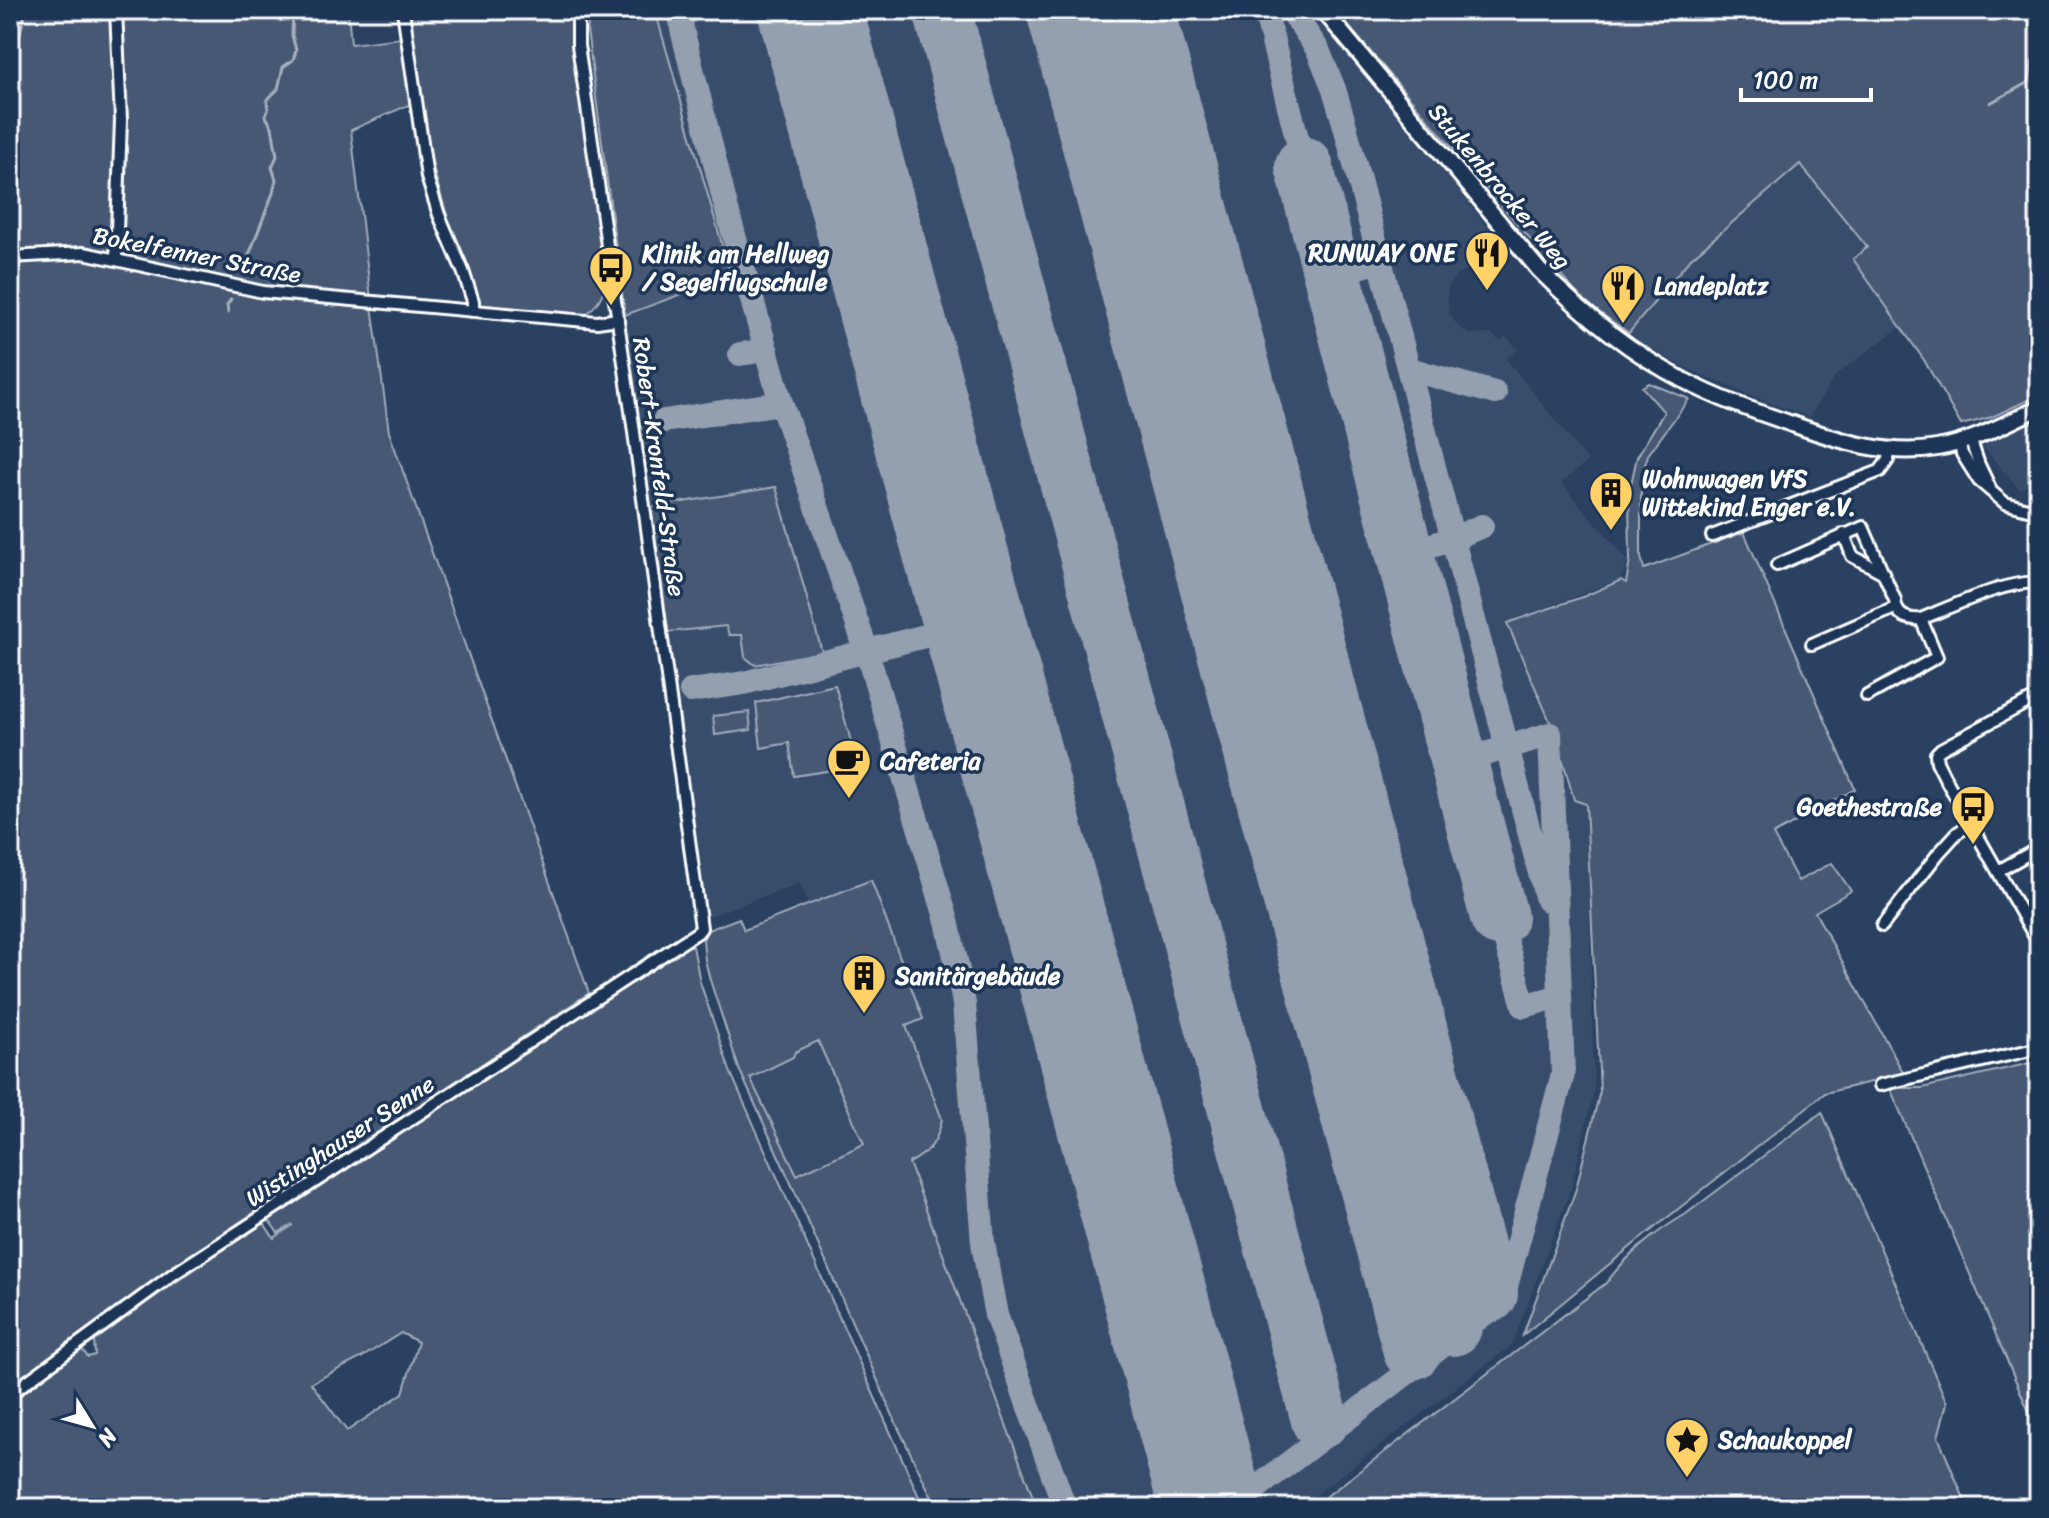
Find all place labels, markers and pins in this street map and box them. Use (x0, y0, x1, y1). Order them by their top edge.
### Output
restaurant icon: RUNWAY ONE (1463, 229, 1511, 292)
place label: RUNWAY ONE (1308, 232, 1458, 274)
place label: Klinik am Hellweg / Segelflugschule (641, 233, 829, 303)
bus stop icon: Klinik am Hellweg / Segelflugschule (587, 244, 635, 307)
restaurant icon: Landeplatz (1599, 262, 1647, 325)
place label: Landeplatz (1654, 265, 1769, 307)
place label: Wohnwagen VfS Wittekind Enger e.V. (1642, 458, 1856, 528)
building icon: Wohnwagen VfS Wittekind Enger e.V. (1587, 469, 1635, 532)
cafe icon: Cafeteria (825, 737, 873, 800)
place label: Cafeteria (879, 740, 982, 782)
bus stop icon: Goethestraße (1949, 783, 1997, 846)
place label: Goethestraße (1797, 786, 1943, 828)
building icon: Sanitärgebäude (840, 952, 888, 1015)
place label: Sanitärgebäude (894, 955, 1061, 997)
place icon: Schaukoppel (1663, 1416, 1711, 1479)
place label: Schaukoppel (1717, 1419, 1853, 1461)

